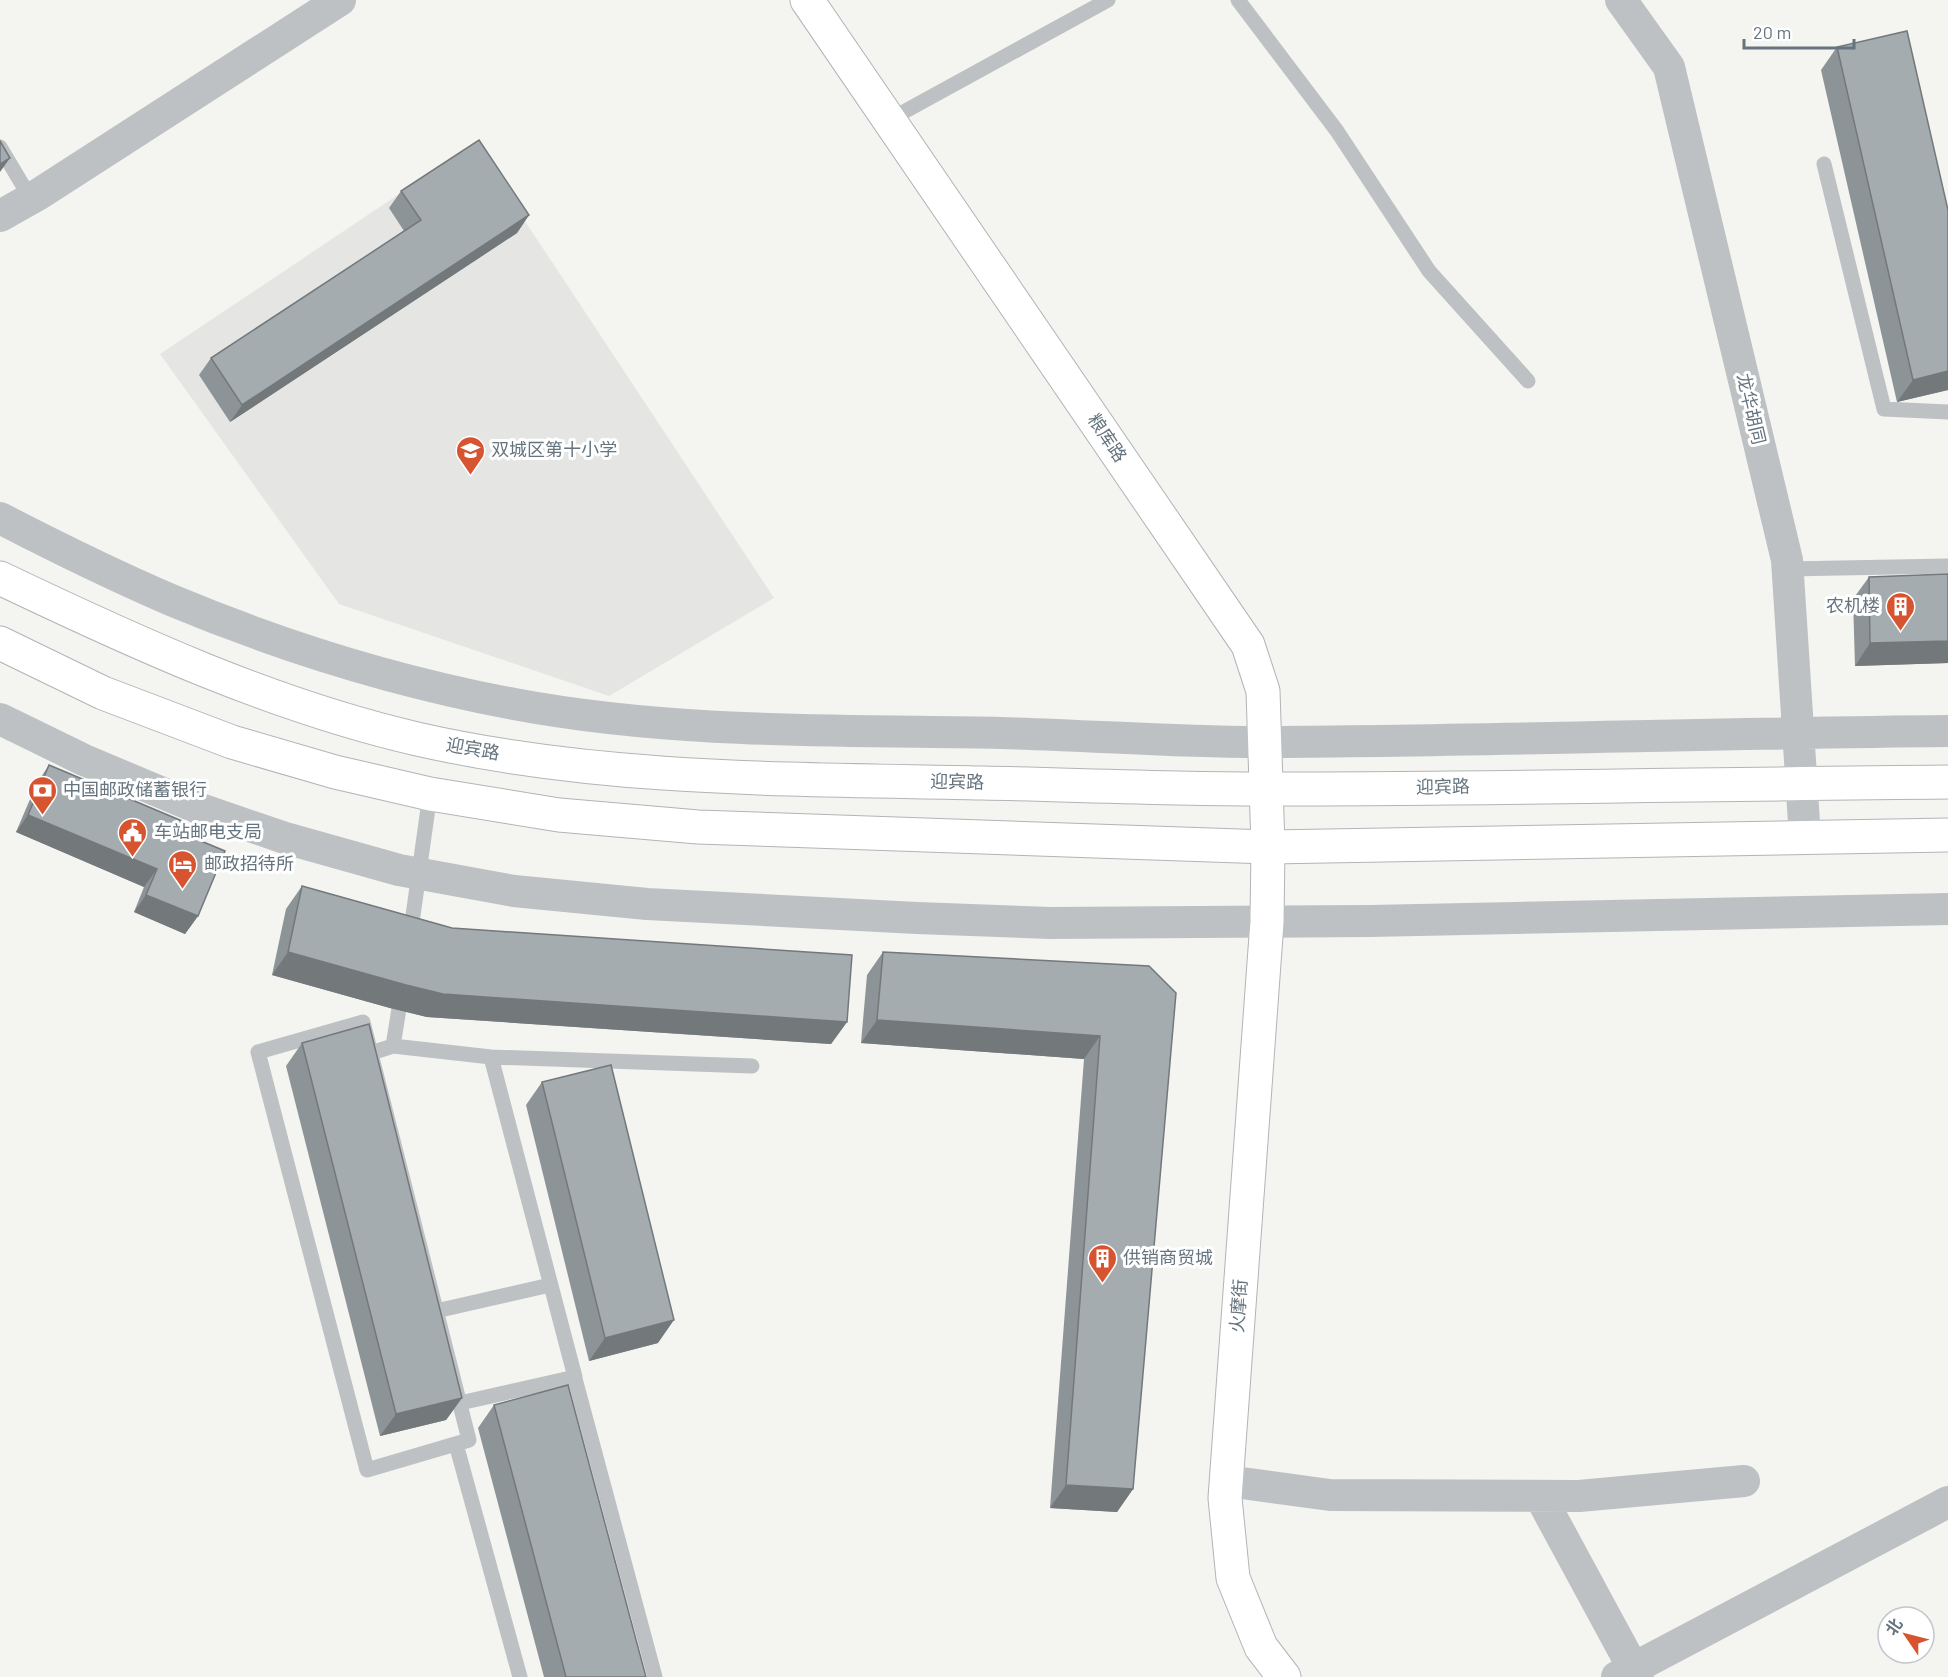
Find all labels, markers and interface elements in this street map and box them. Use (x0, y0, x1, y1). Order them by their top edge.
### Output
scale bar (1744, 12, 1854, 50)
text: 20 m (1753, 21, 1791, 43)
street label: 龙华胡同 (1733, 371, 1771, 446)
street label: 粮库路 (1084, 409, 1132, 466)
school or university icon: 双城区第十小学 (454, 434, 486, 476)
place label: 双城区第十小学 (491, 438, 617, 460)
building icon: 农机楼 (1885, 590, 1917, 632)
place label: 农机楼 (1826, 594, 1880, 616)
street label: 迎宾路 (445, 732, 502, 764)
street label: 迎宾路 (930, 770, 984, 792)
bank icon: 中国邮政储蓄银行 (26, 774, 58, 816)
street label: 迎宾路 (1416, 775, 1470, 797)
place label: 中国邮政储蓄银行 (63, 778, 207, 800)
public building icon: 车站邮电支局 (117, 816, 149, 858)
place label: 车站邮电支局 (154, 820, 262, 842)
hotel icon: 邮政招待所 (167, 848, 199, 890)
place label: 邮政招待所 (204, 852, 294, 874)
building icon: 供销商贸城 (1086, 1242, 1118, 1284)
place label: 供销商贸城 (1123, 1246, 1213, 1268)
street label: 火摩街 (1225, 1278, 1251, 1334)
north arrow (1876, 1605, 1936, 1665)
text: 北 (1881, 1614, 1906, 1638)

